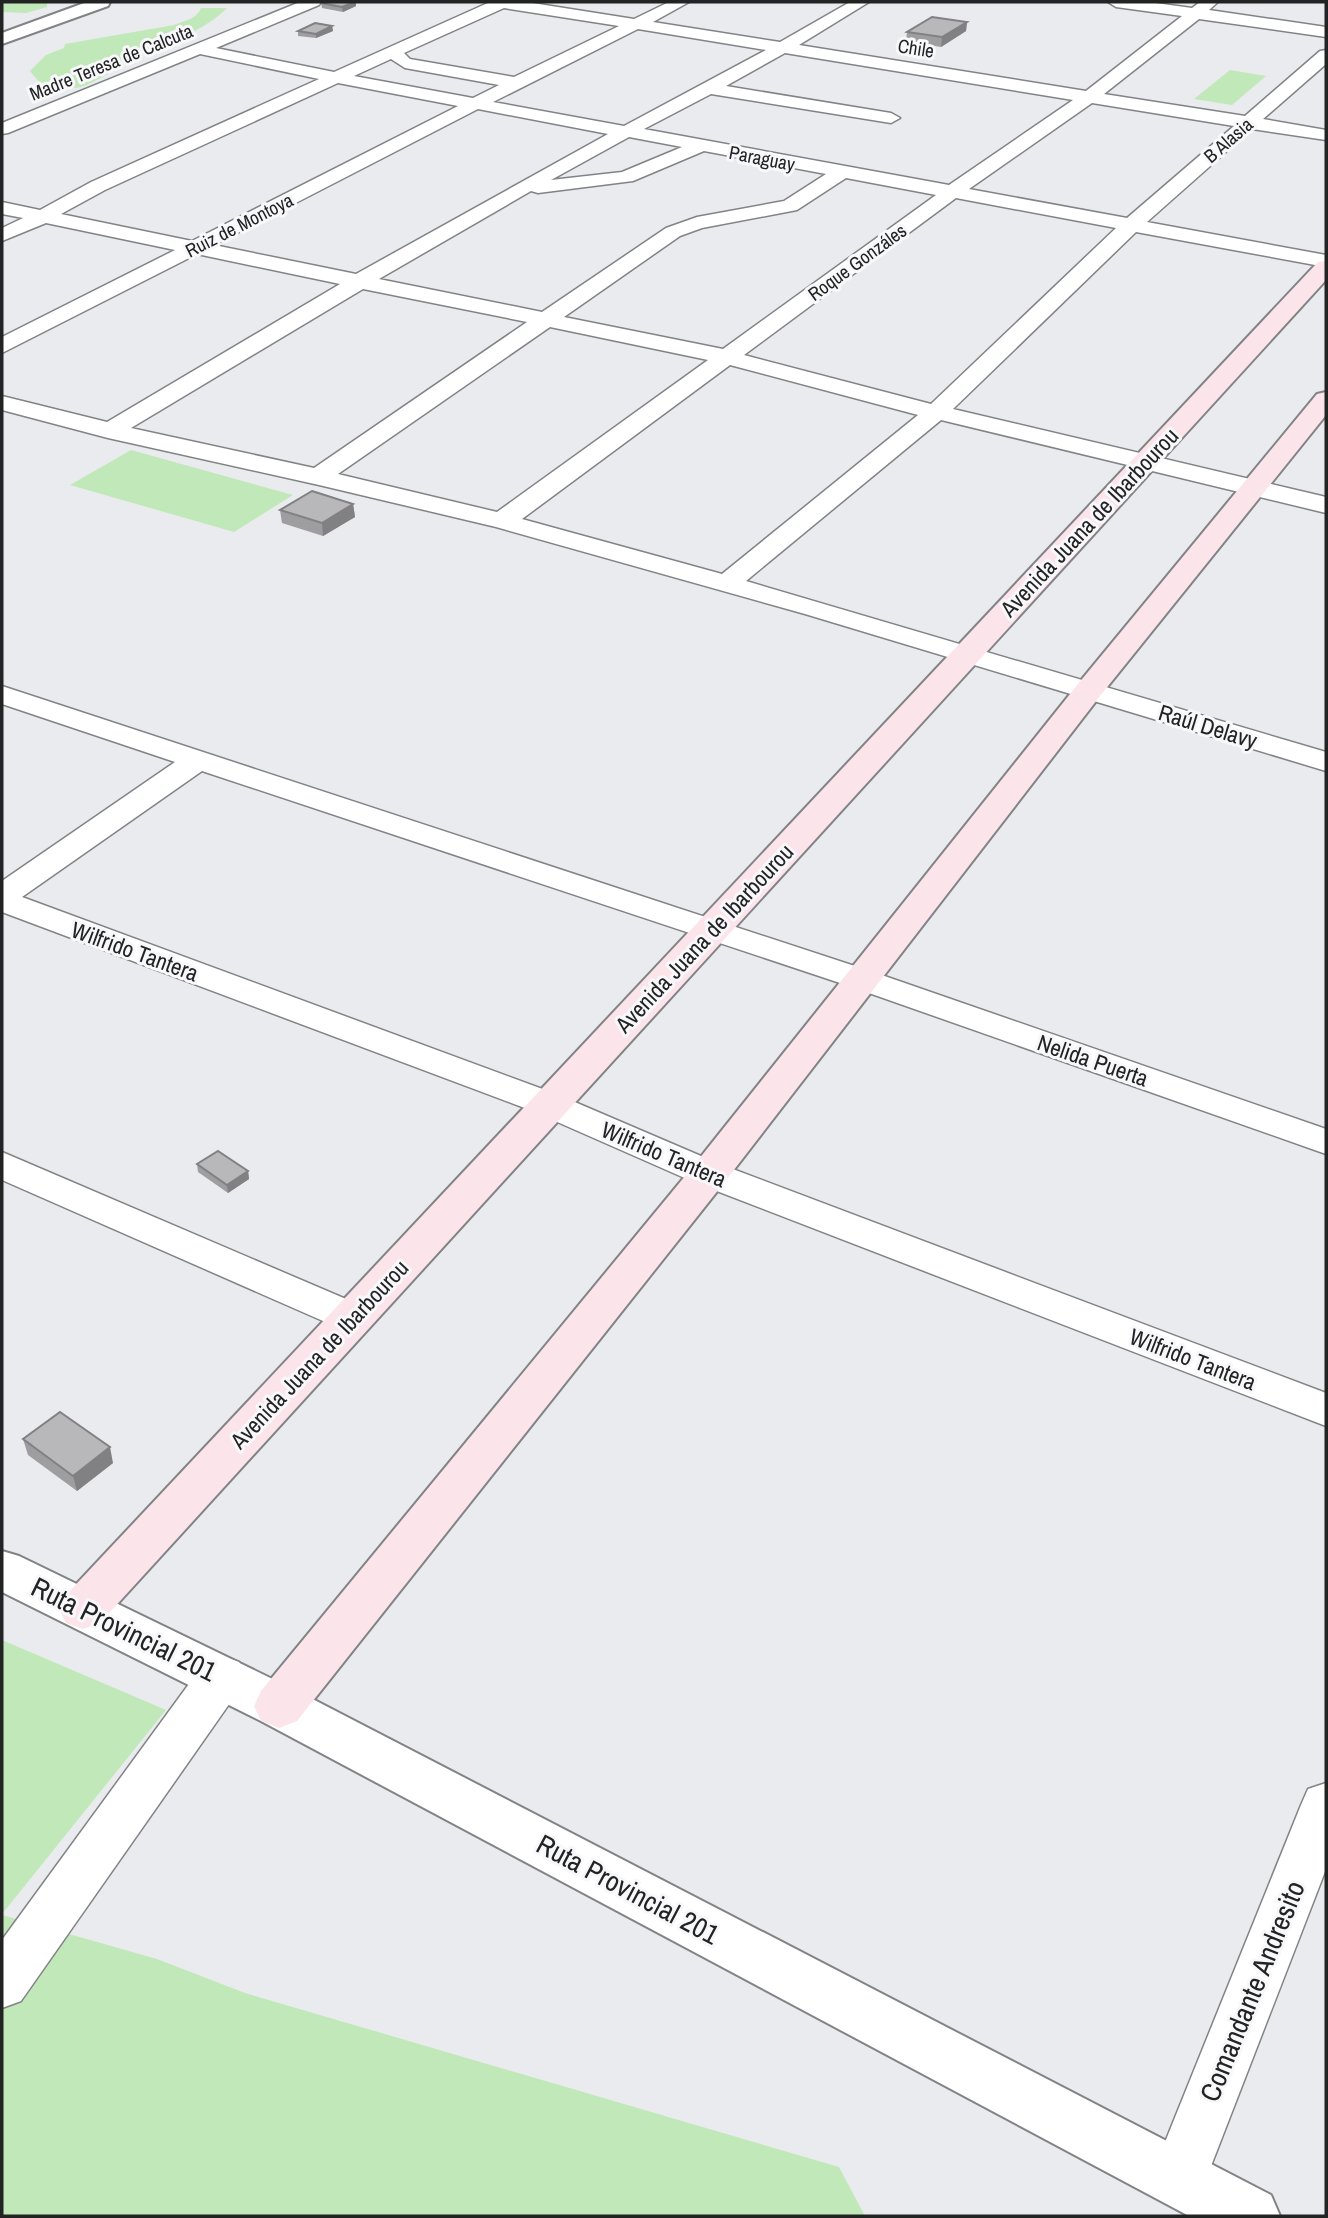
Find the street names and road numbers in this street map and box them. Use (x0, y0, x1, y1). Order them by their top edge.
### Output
street label: Madre Teresa de Calcuta (26, 17, 197, 107)
street label: Chile (896, 32, 936, 64)
street label: B Alasia (1198, 111, 1258, 169)
street label: Paraguay (727, 139, 797, 177)
street label: Ruiz de Montoya (181, 187, 298, 263)
street label: Roque Gonzáles (802, 217, 912, 307)
street label: Avenida Juana de Ibarbourou (992, 421, 1185, 624)
street label: Raúl Delavy (1155, 696, 1262, 756)
street label: Avenida Juana de Ibarbourou (607, 837, 800, 1040)
street label: Wilfrido Tantera (67, 914, 203, 989)
street label: Nelida Puerta (1033, 1027, 1153, 1094)
street label: Wilfrido Tantera (597, 1114, 732, 1194)
street label: Avenida Juana de Ibarbourou (222, 1253, 415, 1456)
street label: Wilfrido Tantera (1125, 1321, 1261, 1398)
street label: Ruta Provincial 201 (25, 1568, 223, 1690)
street label: Ruta Provincial 201 (530, 1825, 726, 1953)
street label: Comandante Andresito (1190, 1875, 1314, 2107)

